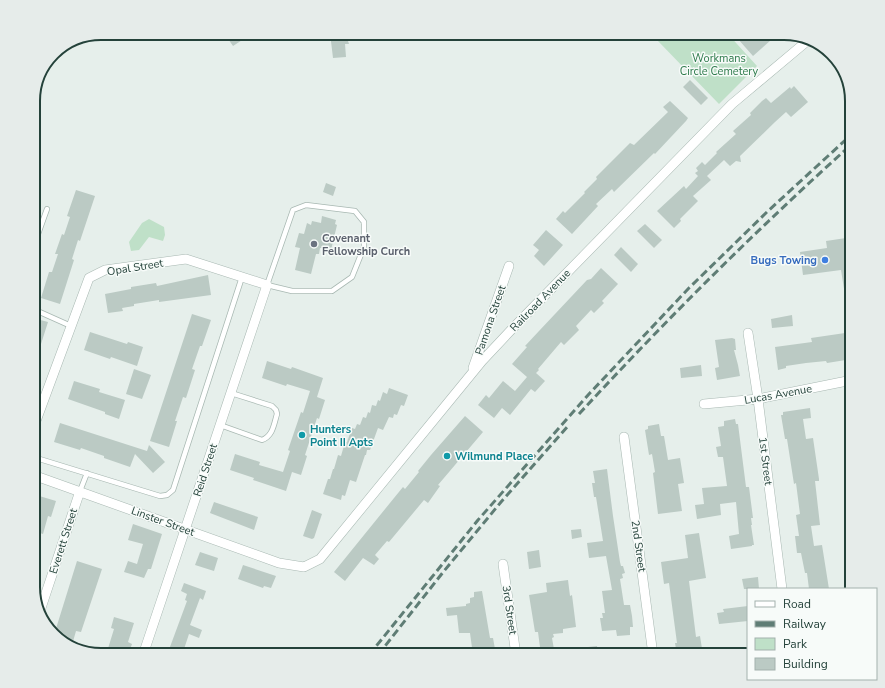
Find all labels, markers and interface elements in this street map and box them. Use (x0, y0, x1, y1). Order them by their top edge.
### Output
park label: Workmans Circle Cemetery (680, 51, 759, 79)
place label: Covenant Fellowship Curch (322, 231, 410, 259)
marker: Covenant Fellowship Curch (309, 239, 319, 249)
place label: Bugs Towing (751, 253, 817, 268)
marker: Bugs Towing (820, 255, 830, 265)
street label: Opal Street (106, 256, 164, 279)
street label: Railroad Avenue (507, 266, 574, 335)
street label: Pamona Street (472, 283, 509, 357)
street label: Lucas Avenue (743, 381, 813, 408)
place label: Hunters Point II Apts (310, 422, 373, 450)
marker: Hunters Point II Apts (297, 430, 307, 440)
street label: 1st Street (755, 436, 776, 486)
street label: Reid Street (190, 442, 221, 499)
place label: Wilmund Place (455, 449, 533, 464)
marker: Wilmund Place (442, 451, 452, 461)
street label: Linster Street (129, 503, 197, 540)
street label: Everett Street (46, 506, 81, 576)
street label: 2nd Street (627, 519, 650, 573)
street label: 3rd Street (499, 584, 520, 636)
legend (747, 588, 877, 680)
text: Road (783, 596, 811, 612)
text: Railway (783, 616, 827, 632)
text: Park (783, 636, 808, 652)
text: Building (783, 656, 828, 672)

